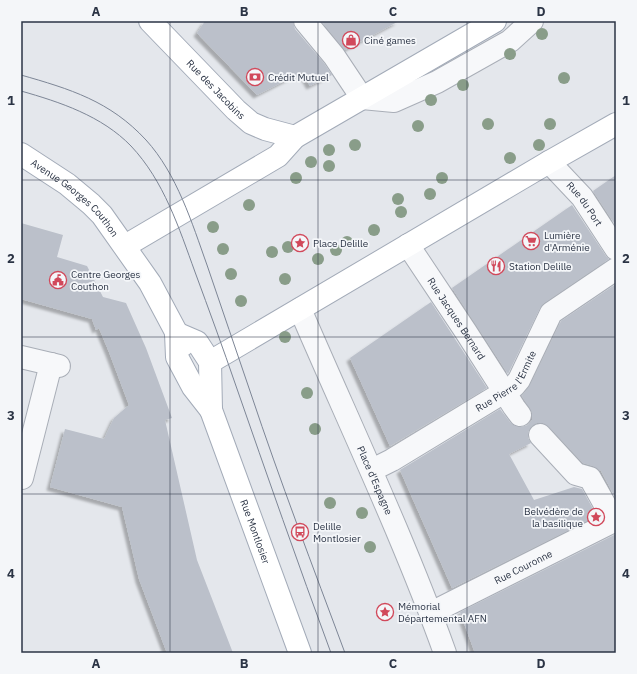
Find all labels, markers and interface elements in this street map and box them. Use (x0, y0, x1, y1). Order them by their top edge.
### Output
text: A (92, 3, 101, 20)
text: B (240, 3, 249, 20)
text: C (389, 3, 398, 20)
text: D (536, 3, 546, 20)
shop icon: Ciné games (341, 30, 361, 50)
place label: Ciné games (364, 34, 416, 47)
street label: Rue des Jacobins (184, 57, 248, 122)
bank icon: Crédit Mutuel (245, 67, 265, 87)
place label: Crédit Mutuel (268, 71, 329, 84)
text: 1 (7, 92, 15, 109)
text: 1 (622, 92, 630, 109)
street label: Avenue Georges Couthon (29, 156, 122, 239)
street label: Rue du Port (564, 178, 606, 229)
place label: Lumière d'Arménie (544, 229, 590, 254)
supermarket icon: Lumière d'Arménie (521, 231, 541, 251)
place icon: Place Delille (290, 233, 310, 253)
place label: Place Delille (313, 237, 369, 250)
text: 2 (7, 250, 15, 267)
text: 2 (622, 250, 630, 267)
restaurant icon: Station Delille (486, 256, 506, 276)
place label: Station Delille (509, 260, 572, 273)
place label: Centre Georges Couthon (71, 268, 141, 293)
public building icon: Centre Georges Couthon (48, 270, 68, 290)
street label: Rue Jacques Bernard (425, 275, 488, 362)
street label: Rue Pierre l'Ermite (473, 348, 539, 414)
text: 3 (7, 407, 15, 424)
text: 3 (622, 407, 630, 424)
street label: Place d'Espagne (355, 444, 396, 517)
street label: Rue Montlosier (238, 497, 273, 566)
place label: Belvédère de la basilique (524, 505, 584, 530)
place icon: Belvédère de la basilique (586, 507, 606, 527)
place label: Delille Montlosier (313, 520, 361, 545)
bus stop icon: Delille Montlosier (290, 522, 310, 542)
street label: Rue Couronne (492, 546, 555, 587)
text: 4 (7, 565, 15, 582)
text: 4 (622, 565, 630, 582)
place label: Mémorial Départemental AFN (398, 600, 487, 625)
place icon: Mémorial Départemental AFN (375, 602, 395, 622)
text: A (92, 655, 101, 672)
text: B (240, 655, 249, 672)
text: C (389, 655, 398, 672)
text: D (536, 655, 546, 672)

